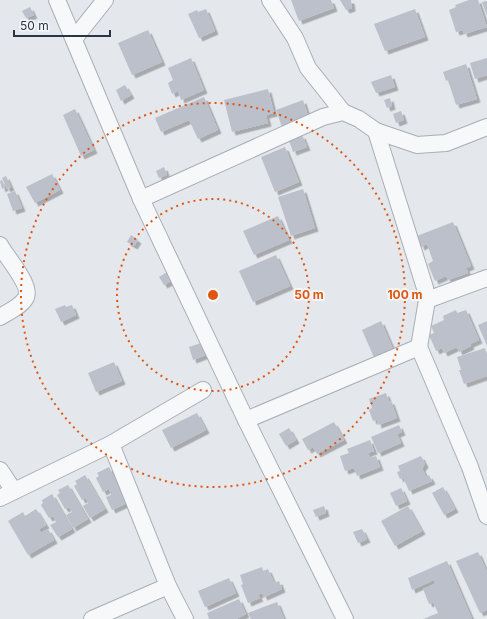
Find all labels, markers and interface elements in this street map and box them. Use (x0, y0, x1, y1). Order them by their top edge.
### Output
scale bar (14, 12, 110, 38)
text: 50 m (20, 18, 49, 33)
text: 50 m (294, 287, 324, 302)
text: 100 m (387, 287, 423, 302)
centre of rings (206, 288, 220, 302)

